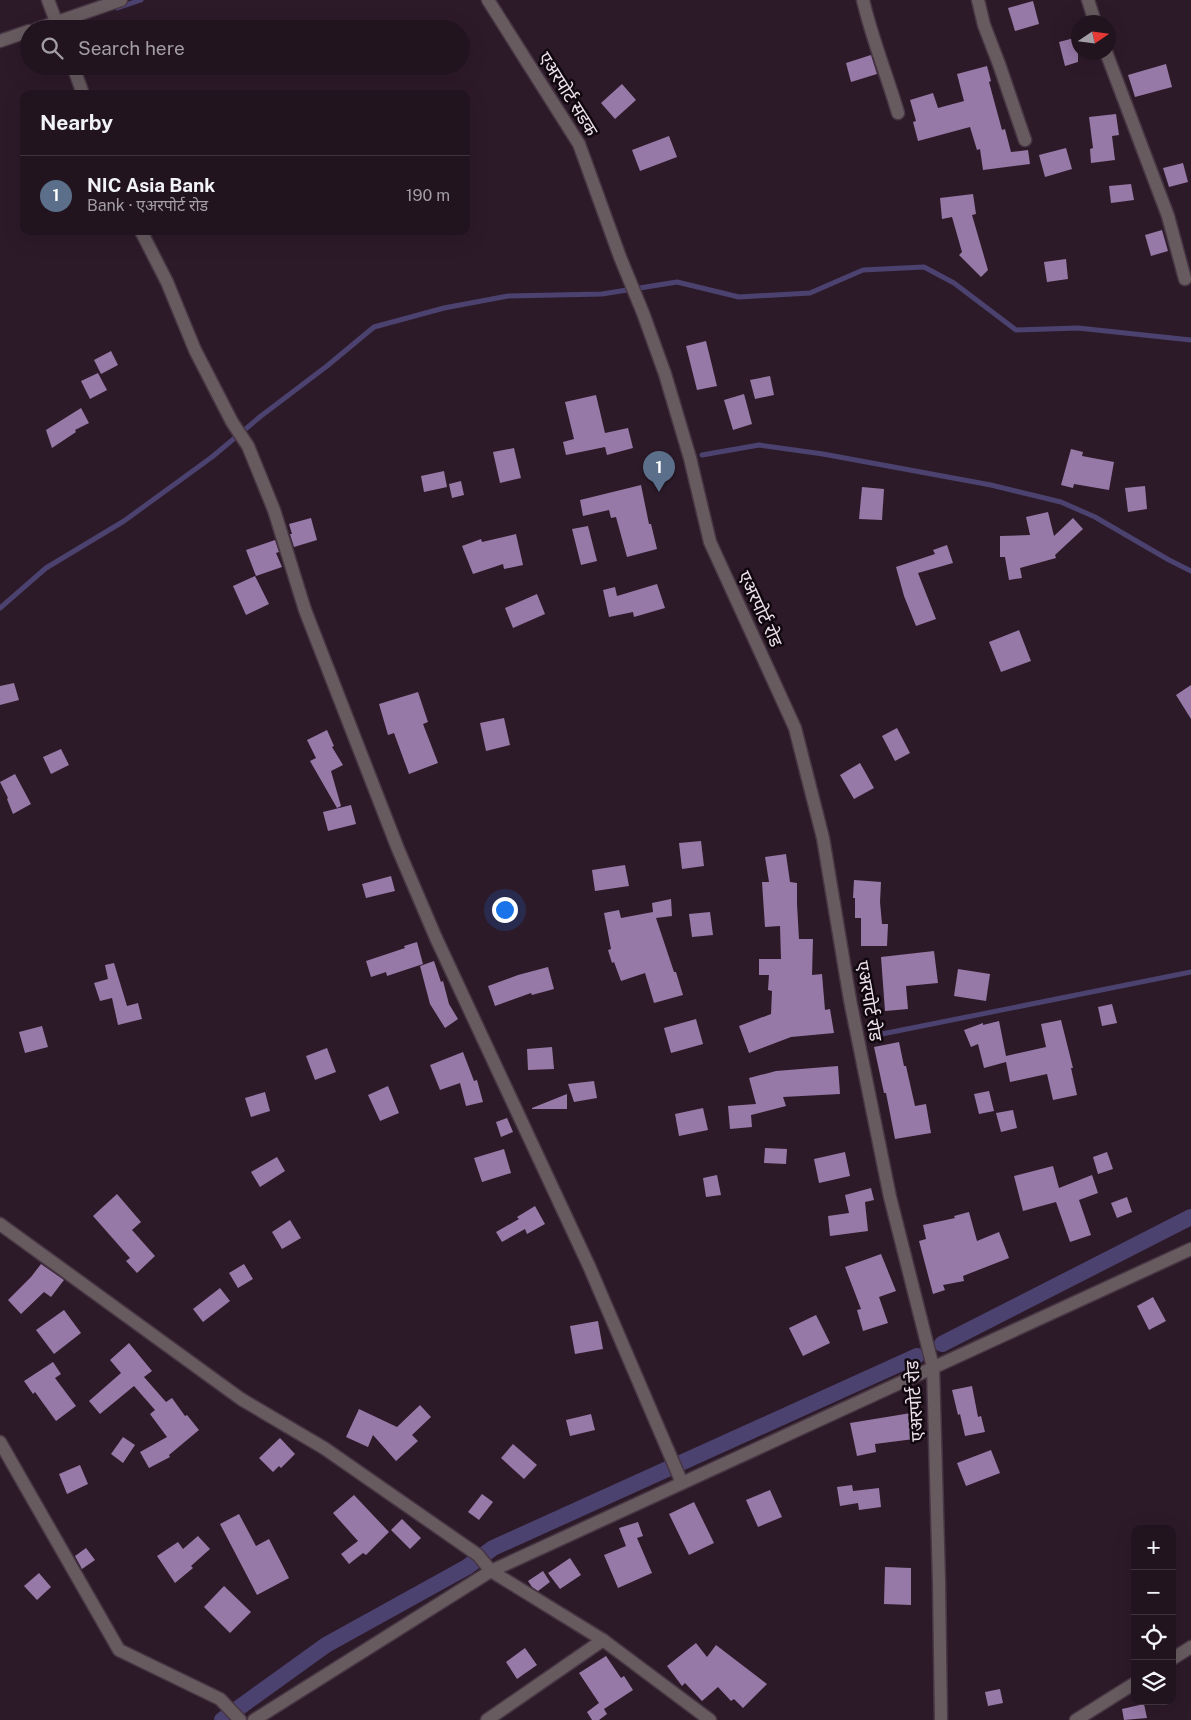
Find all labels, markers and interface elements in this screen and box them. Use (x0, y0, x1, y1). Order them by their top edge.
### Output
north arrow (1071, 15, 1116, 60)
search box (20, 20, 470, 75)
icon: search (38, 34, 66, 62)
text: Search here (78, 37, 185, 59)
street label: एअरपोर्ट सडक (534, 48, 603, 141)
text: Nearby (40, 110, 113, 135)
text: NIC Asia Bank (87, 174, 215, 196)
text: 1 (53, 186, 59, 205)
text: 190 m (406, 186, 450, 205)
text: Bank · एअरपोर्ट रोड (87, 196, 208, 215)
pin: 1 (643, 451, 675, 492)
street label: एअरपोर्ट रोड (734, 568, 787, 650)
your location (492, 897, 518, 923)
street label: एअरपोर्ट रोड (852, 959, 887, 1043)
street label: एअरपोर्ट रोड (901, 1360, 928, 1442)
map controls (1131, 1525, 1176, 1705)
button: + (1131, 1525, 1176, 1570)
button: − (1131, 1570, 1176, 1615)
button: locate (1131, 1615, 1176, 1660)
button: layers (1131, 1660, 1176, 1705)

